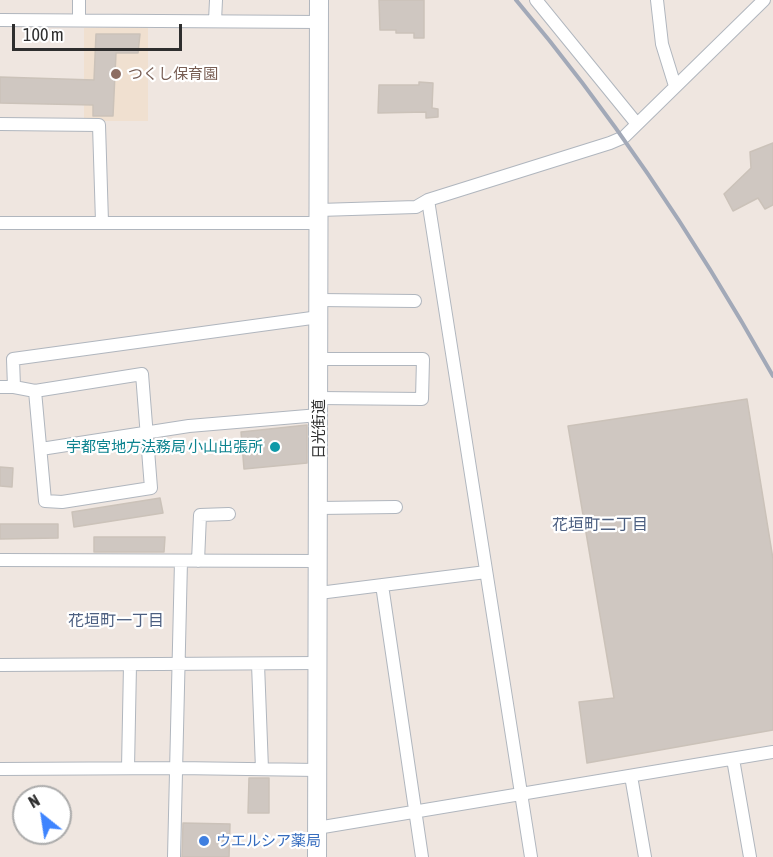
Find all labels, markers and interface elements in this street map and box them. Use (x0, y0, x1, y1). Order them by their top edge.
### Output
scale bar (15, 12, 184, 50)
text: 100 m (23, 24, 64, 45)
place label: つくし保育園 (128, 65, 218, 83)
marker: つくし保育園 (109, 67, 123, 81)
street label: 日光街道 (310, 399, 328, 459)
place label: 宇都宮地方法務局 小山出張所 (66, 438, 263, 456)
marker: 宇都宮地方法務局 小山出張所 (268, 440, 282, 454)
district label: 花垣町二丁目 (552, 515, 648, 535)
district label: 花垣町一丁目 (68, 611, 164, 631)
north arrow (12, 785, 72, 845)
text: N (25, 791, 43, 811)
place label: ウエルシア薬局 (216, 832, 321, 850)
marker: ウエルシア薬局 (197, 834, 211, 848)

